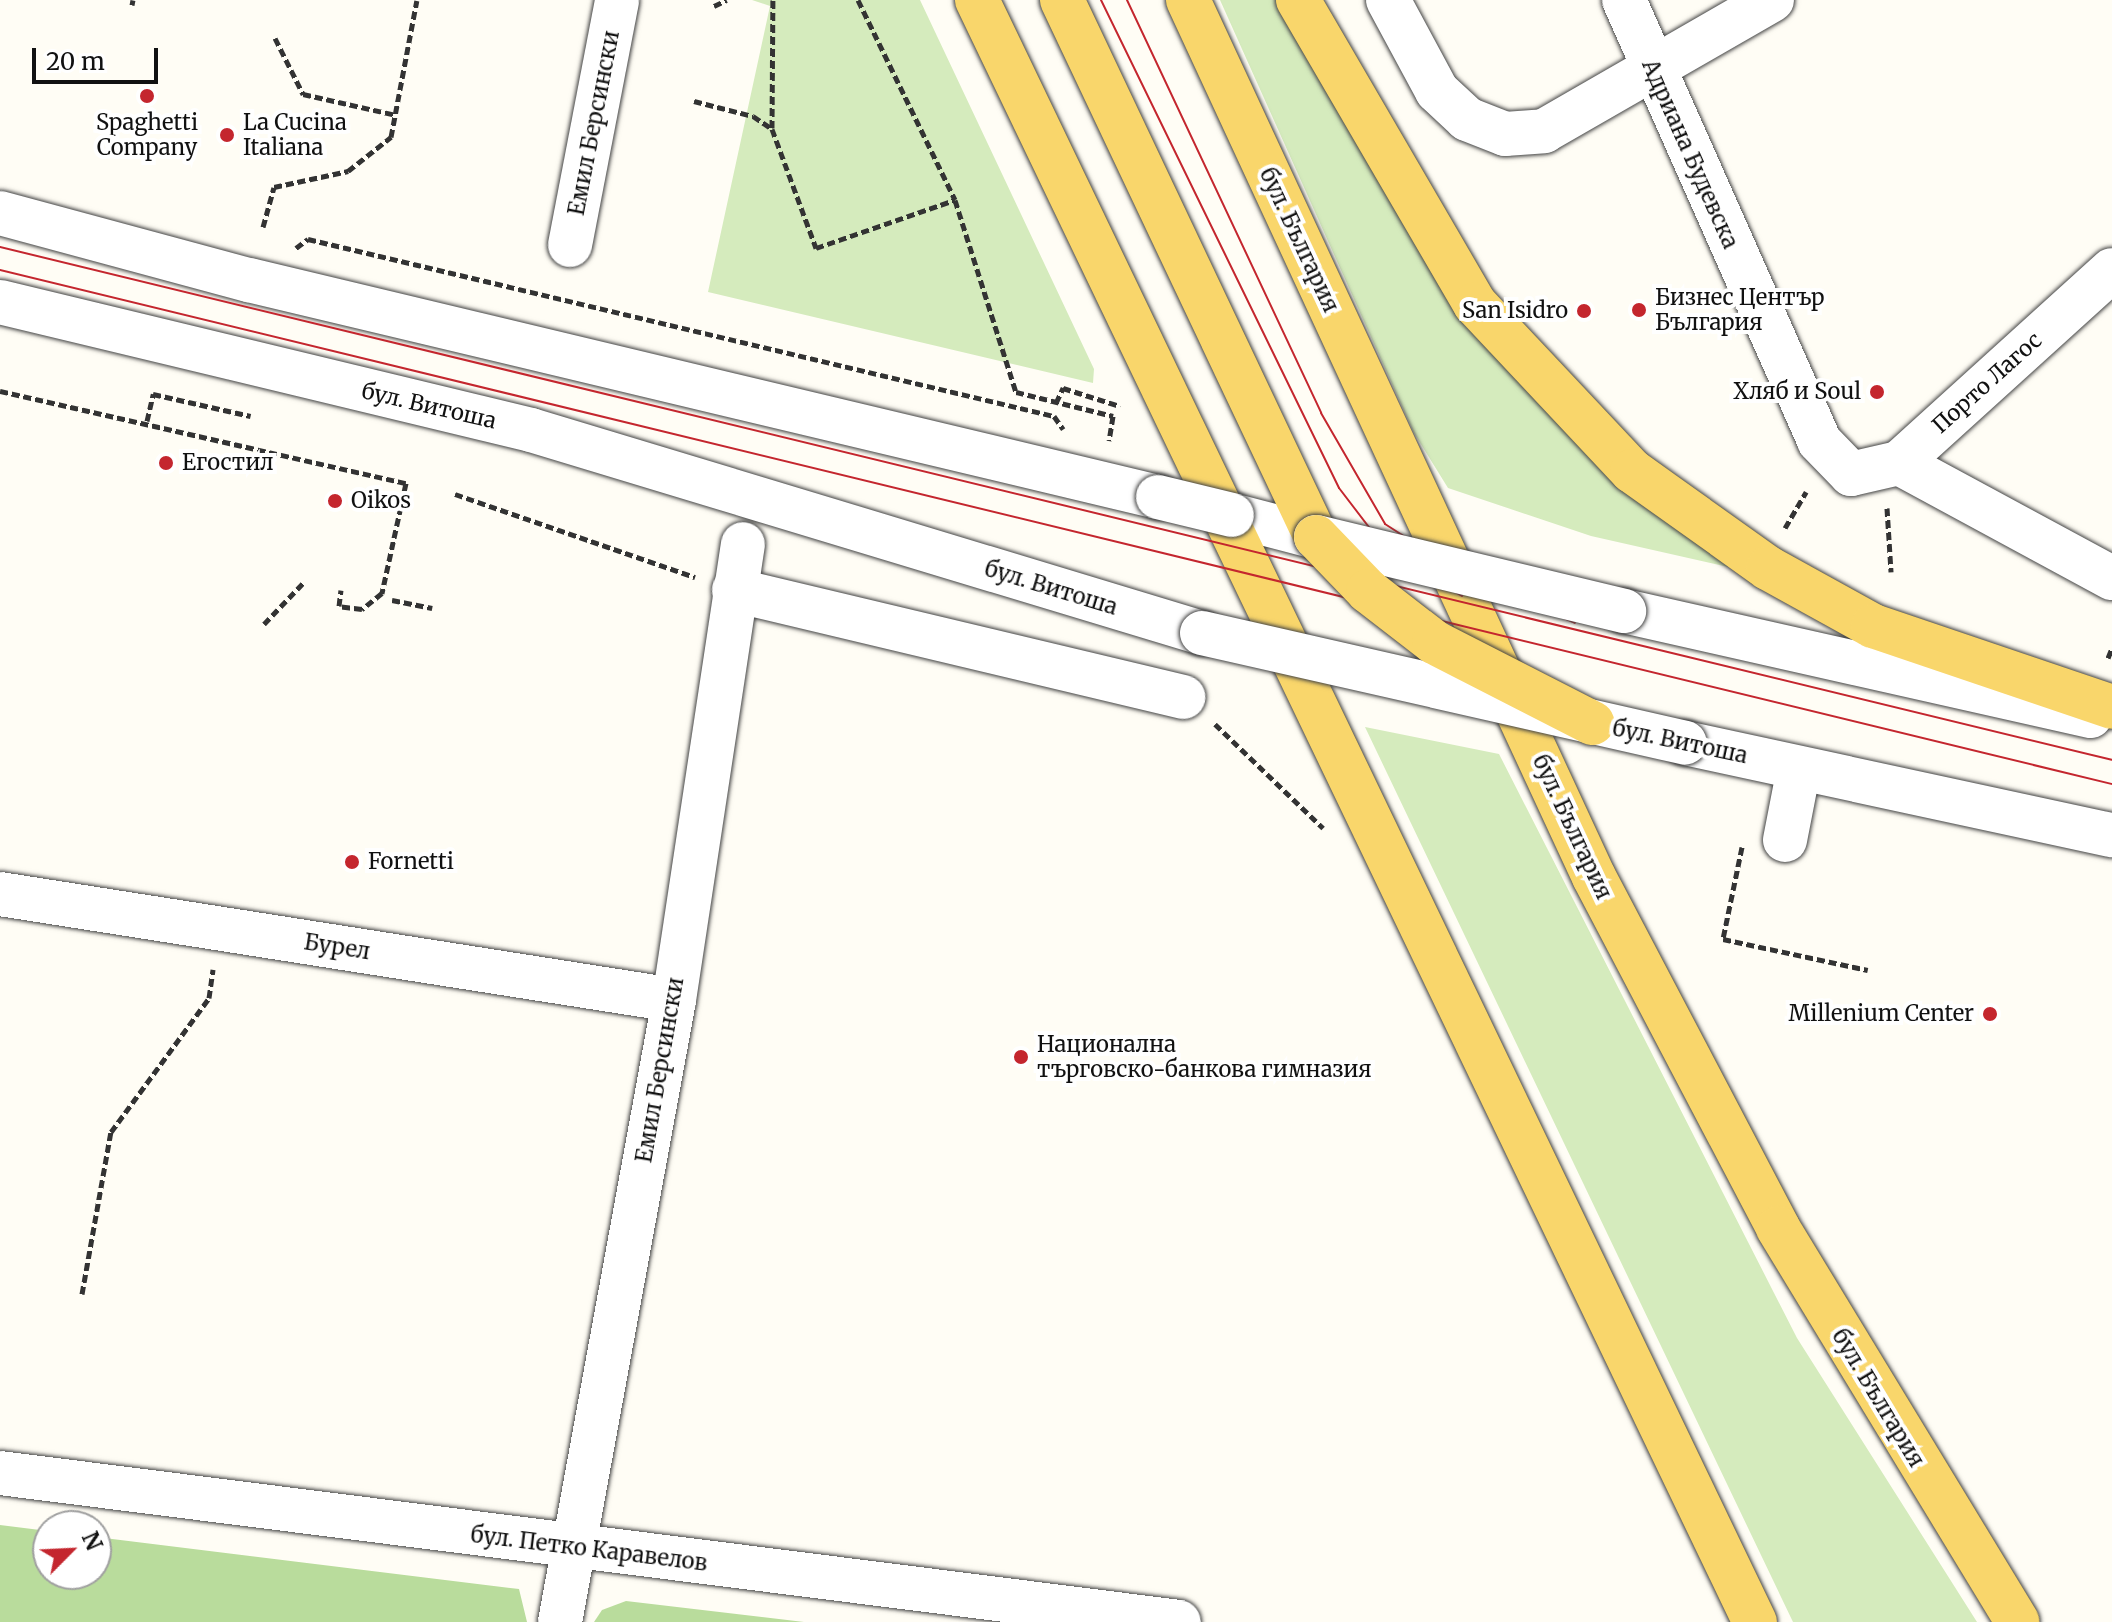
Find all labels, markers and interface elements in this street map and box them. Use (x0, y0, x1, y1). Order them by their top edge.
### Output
street label: Емил Берсински (563, 28, 625, 218)
scale bar (36, 32, 162, 82)
text: 20 m (46, 46, 105, 77)
street label: Адриана Будевска (1636, 55, 1744, 253)
marker: Spaghetti Company (138, 87, 156, 105)
place label: Spaghetti Company (96, 109, 198, 160)
place label: La Cucina Italiana (243, 109, 347, 160)
marker: La Cucina Italiana (218, 126, 236, 144)
street label: бул. България (1254, 164, 1344, 316)
place label: Бизнес Център България (1655, 284, 1824, 336)
place label: San Isidro (1462, 298, 1568, 324)
marker: Бизнес Център България (1630, 301, 1648, 319)
marker: San Isidro (1575, 302, 1593, 320)
street label: Порто Лагос (1927, 327, 2047, 439)
street label: бул. Витоша (359, 378, 499, 434)
place label: Хляб и Soul (1733, 379, 1861, 405)
marker: Хляб и Soul (1868, 383, 1886, 401)
place label: Егостил (182, 450, 274, 476)
marker: Егостил (157, 454, 175, 472)
place label: Oikos (351, 488, 411, 514)
marker: Oikos (326, 492, 344, 510)
street label: бул. Витоша (982, 555, 1120, 621)
street label: бул. Витоша (1610, 715, 1750, 769)
street label: бул. България (1527, 751, 1617, 903)
place label: Fornetti (368, 849, 454, 875)
marker: Fornetti (343, 853, 361, 871)
street label: Бурел (302, 929, 372, 965)
street label: Емил Берсински (631, 975, 689, 1165)
place label: Millenium Center (1789, 1001, 1974, 1027)
marker: Millenium Center (1981, 1005, 1999, 1023)
place label: Национална търговско-банкова гимназия (1037, 1031, 1372, 1082)
marker: Национална търговско-банкова гимназия (1012, 1048, 1030, 1066)
street label: бул. България (1826, 1324, 1930, 1472)
north arrow (32, 1510, 112, 1590)
street label: бул. Петко Каравелов (469, 1521, 709, 1577)
text: N (76, 1527, 108, 1555)

